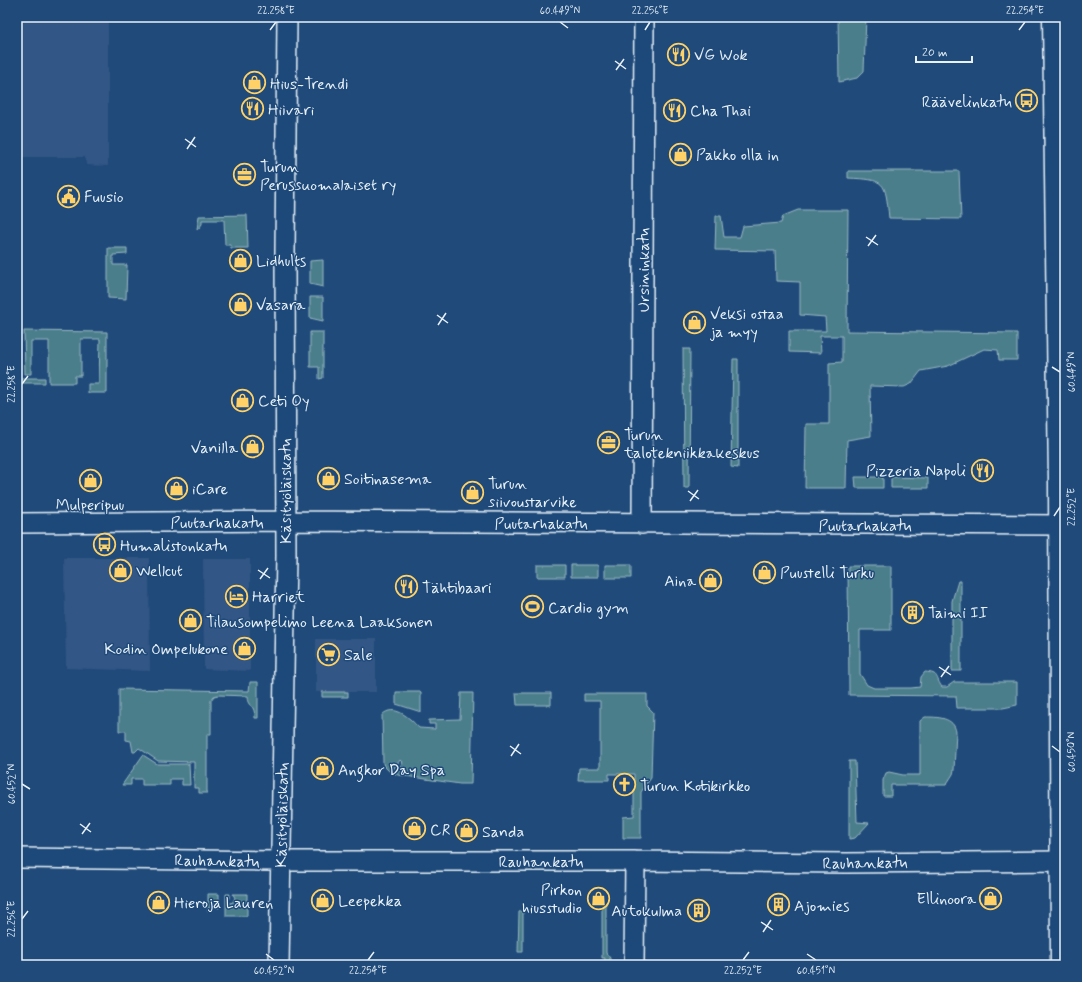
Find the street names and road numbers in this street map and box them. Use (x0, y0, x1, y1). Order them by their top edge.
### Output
street label: Ursininkatu (634, 227, 655, 312)
street label: Käsityöläiskatu (276, 438, 297, 544)
street label: Puutarhakatu (170, 513, 264, 534)
street label: Puutarhakatu (494, 514, 588, 535)
street label: Puutarhakatu (818, 516, 912, 537)
street label: Käsityöläiskatu (271, 762, 294, 868)
street label: Rauhankatu (174, 850, 260, 873)
street label: Rauhankatu (498, 852, 584, 873)
street label: Rauhankatu (822, 852, 908, 875)

